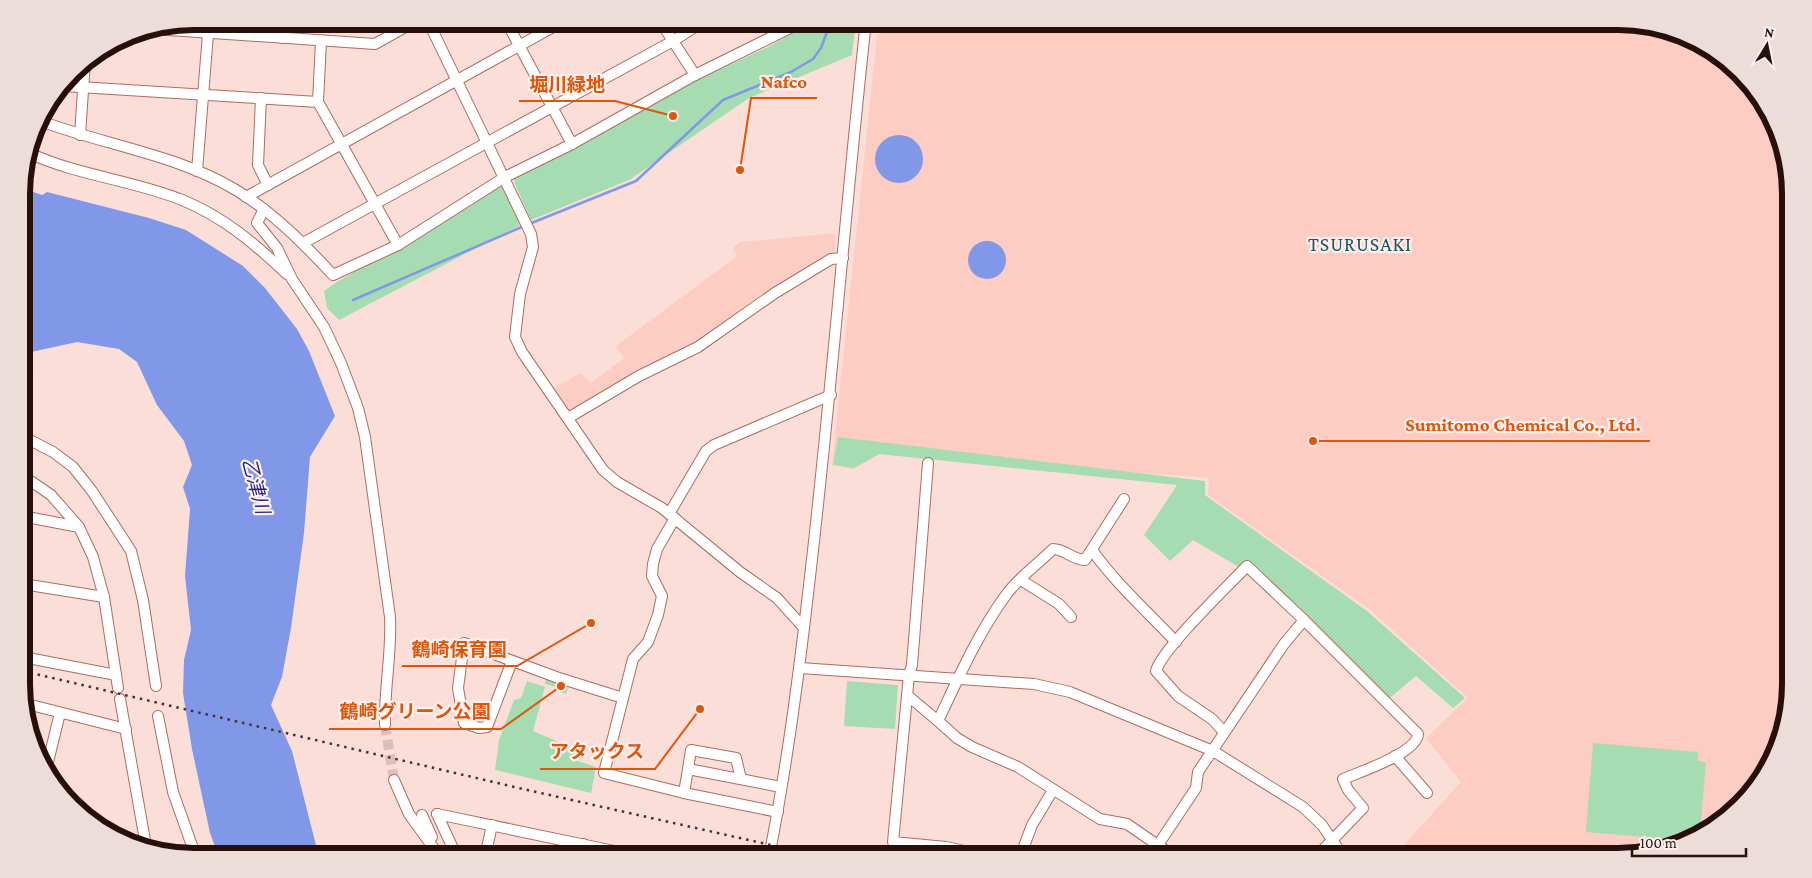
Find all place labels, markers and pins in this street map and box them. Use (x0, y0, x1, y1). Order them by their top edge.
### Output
callout: Nafco (751, 64, 817, 98)
callout: 堀川緑地 (519, 67, 615, 101)
callout: Sumitomo Chemical Co., Ltd. (1395, 407, 1650, 441)
callout: 鶴崎保育園 (402, 632, 517, 666)
callout: 鶴崎グリーン公園 (329, 695, 501, 729)
callout: アタックス (540, 735, 655, 769)

